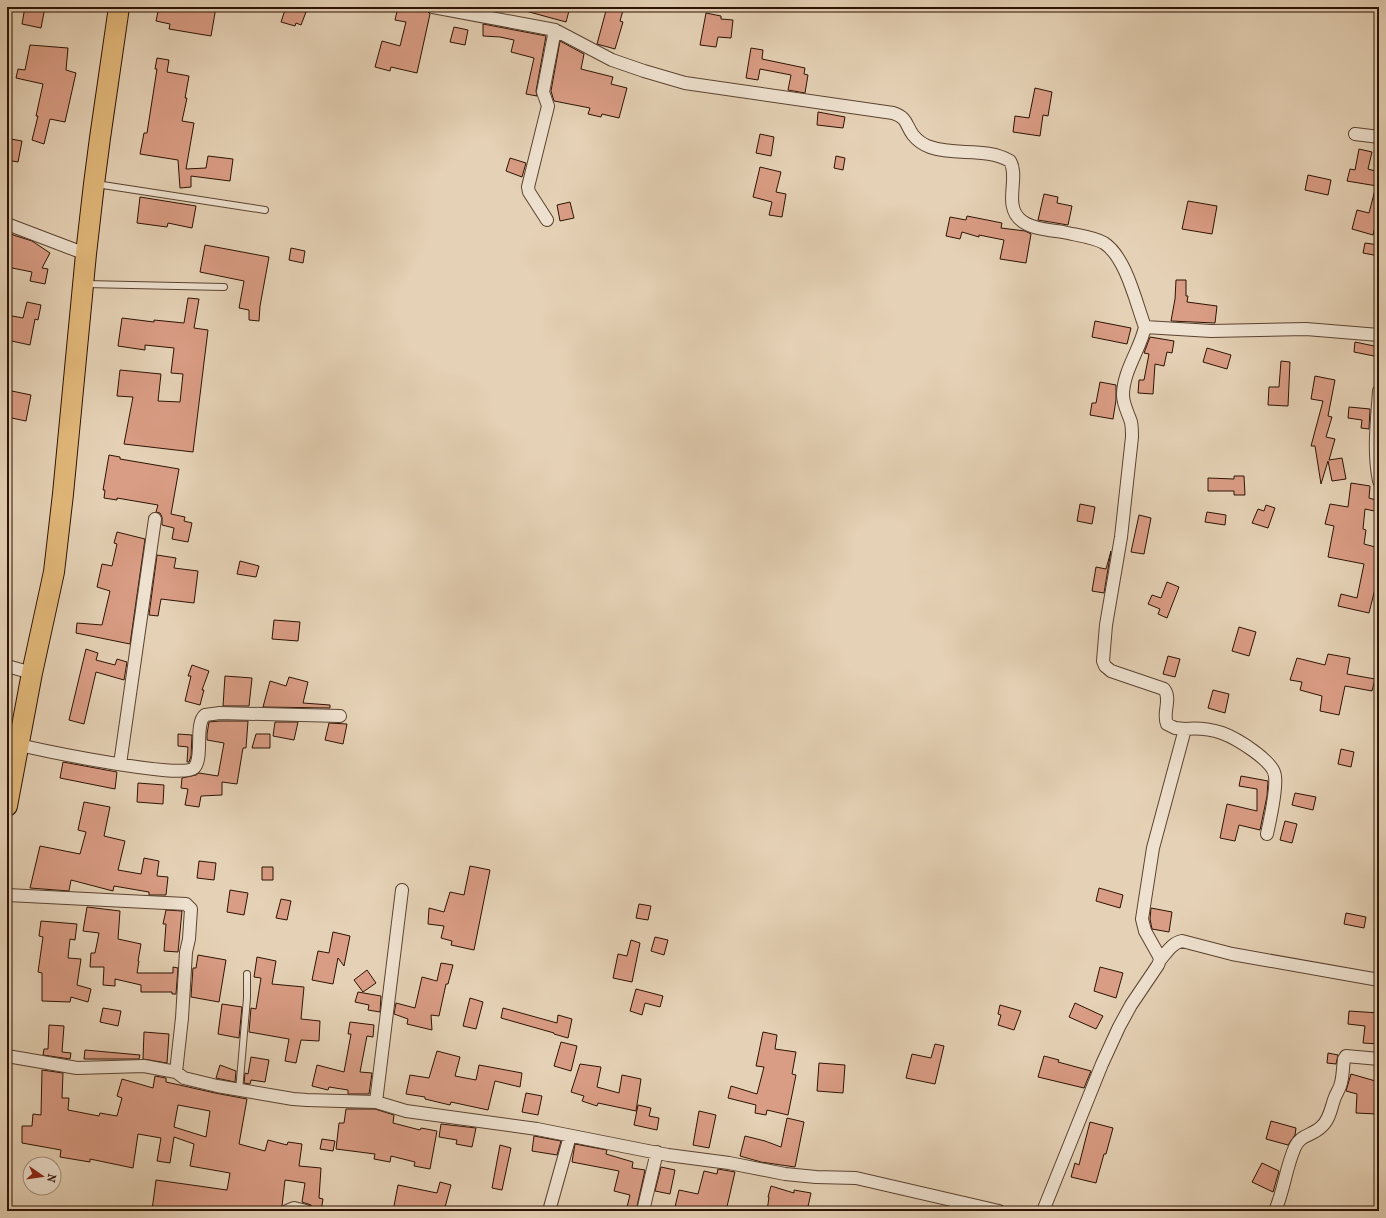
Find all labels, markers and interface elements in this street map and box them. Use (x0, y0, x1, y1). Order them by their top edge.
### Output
north arrow (22, 1156, 62, 1196)
text: N (44, 1173, 59, 1184)

